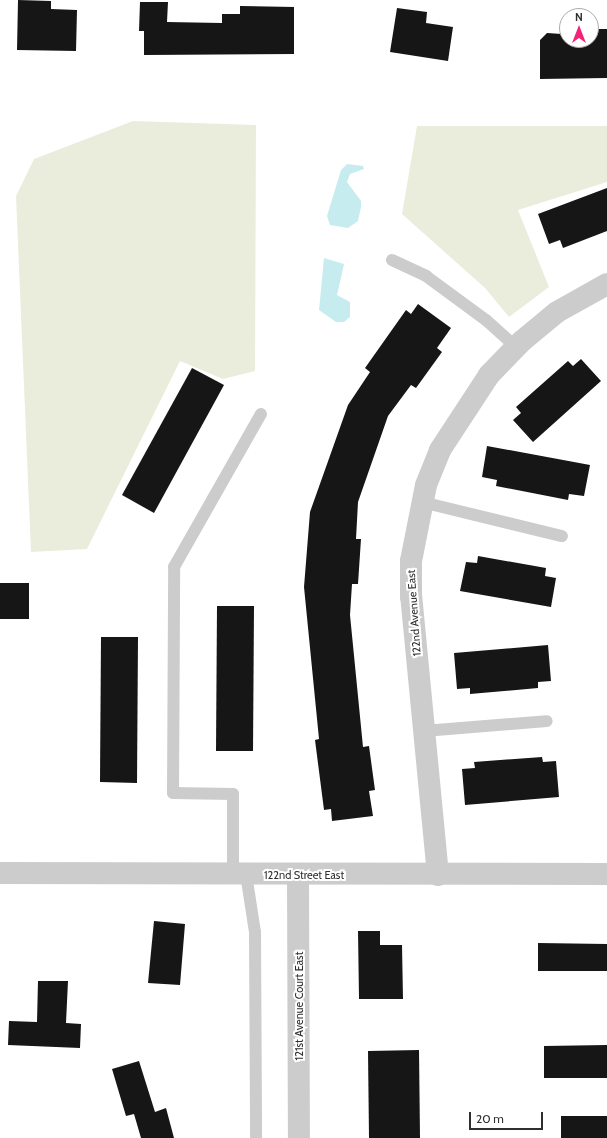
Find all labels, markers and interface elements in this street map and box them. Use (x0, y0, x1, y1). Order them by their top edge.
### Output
north arrow (559, 8, 599, 48)
text: N (575, 10, 583, 24)
street label: 122nd Avenue East (404, 569, 424, 657)
street label: 122nd Street East (264, 868, 344, 882)
street label: 121st Avenue Court East (292, 952, 306, 1060)
scale bar (471, 1104, 545, 1130)
text: 20 m (476, 1111, 504, 1126)

